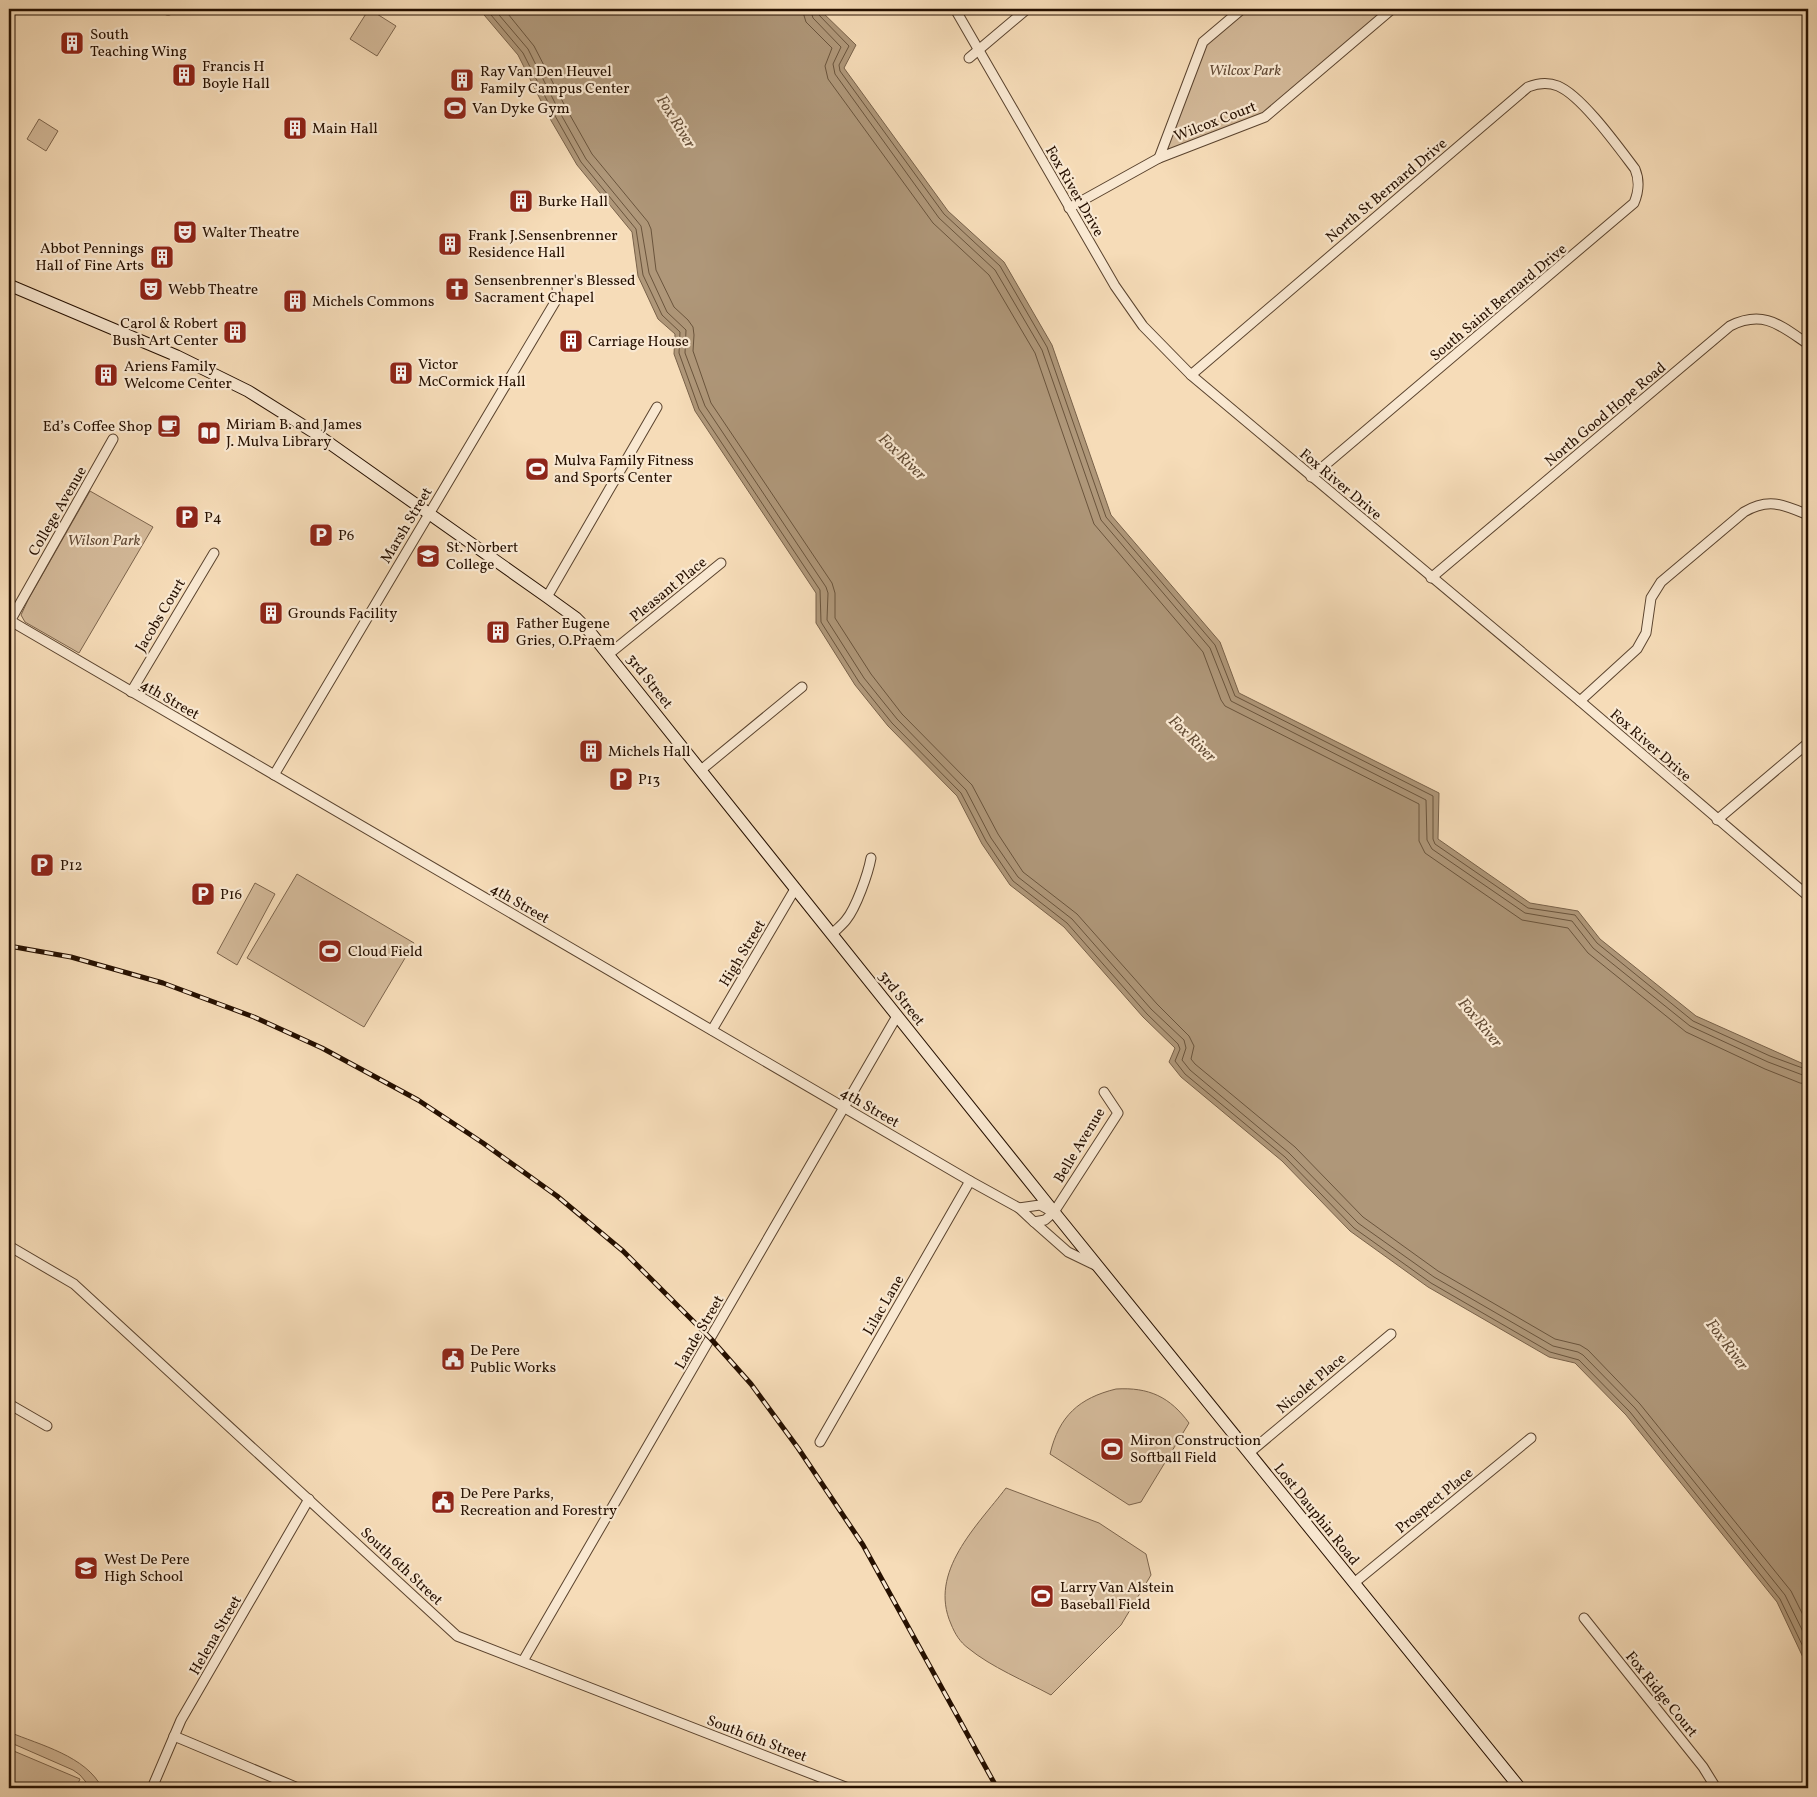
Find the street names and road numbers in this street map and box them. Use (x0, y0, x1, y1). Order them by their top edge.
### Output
street label: Wilcox Court (1171, 97, 1260, 148)
street label: North St Bernard Drive (1322, 134, 1452, 248)
street label: Fox River Drive (1039, 142, 1108, 241)
street label: South Saint Bernard Drive (1426, 240, 1572, 367)
street label: North Good Hope Road (1541, 358, 1671, 472)
street label: Fox River Drive (1294, 444, 1386, 526)
street label: College Avenue (24, 463, 93, 561)
street label: Marsh Street (376, 484, 438, 568)
street label: Pleasant Place (626, 553, 712, 628)
street label: Jacobs Court (131, 575, 191, 656)
street label: 3rd Street (621, 650, 677, 714)
street label: 4th Street (136, 675, 203, 726)
street label: Fox River Drive (1605, 705, 1695, 787)
street label: 4th Street (486, 879, 553, 930)
street label: High Street (715, 916, 772, 991)
street label: 3rd Street (873, 967, 929, 1031)
street label: 4th Street (836, 1083, 903, 1134)
street label: Belle Avenue (1049, 1104, 1111, 1187)
street label: Lilac Lane (859, 1272, 910, 1340)
street label: Lande Street (671, 1292, 730, 1374)
street label: Nicolet Place (1273, 1349, 1351, 1419)
street label: Lost Dauphin Road (1268, 1460, 1364, 1570)
street label: Prospect Place (1392, 1463, 1478, 1539)
street label: South 6th Street (355, 1523, 447, 1611)
street label: Helena Street (185, 1592, 248, 1679)
street label: Fox Ridge Court (1620, 1648, 1702, 1742)
street label: South 6th Street (703, 1711, 810, 1768)

